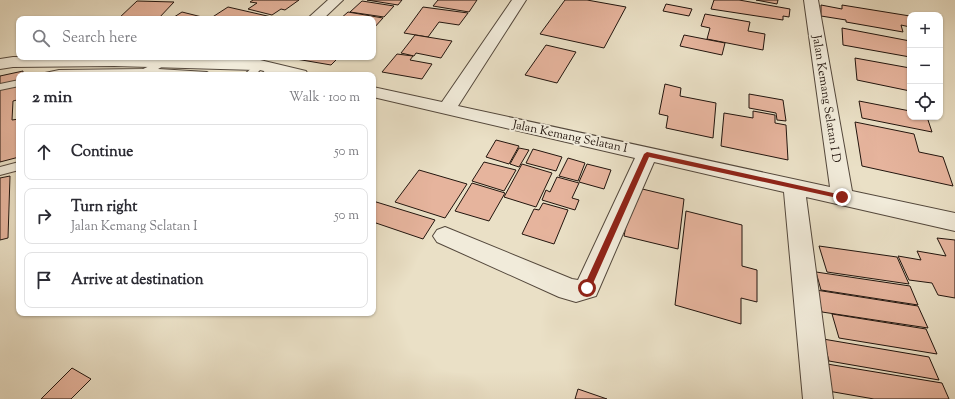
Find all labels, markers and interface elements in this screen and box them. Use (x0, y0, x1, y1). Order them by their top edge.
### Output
map controls (907, 12, 943, 120)
button: + (907, 12, 943, 48)
search box (16, 16, 376, 60)
icon: search (30, 27, 52, 49)
text: Search here (62, 28, 137, 49)
street label: Jalan Kemang Selatan I D (807, 33, 845, 164)
button: − (907, 48, 943, 84)
button: locate (907, 84, 943, 120)
text: 2 min (32, 86, 73, 110)
text: Walk · 100 m (289, 89, 360, 107)
street label: Jalan Kemang Selatan I (510, 116, 629, 158)
icon: ahead (33, 141, 55, 163)
text: Continue (71, 142, 133, 163)
text: 50 m (334, 143, 359, 161)
route end (833, 188, 851, 206)
text: Turn right (71, 197, 137, 218)
icon: right (33, 205, 55, 227)
text: 50 m (334, 207, 359, 225)
text: Jalan Kemang Selatan I (71, 218, 198, 236)
icon: arrive (33, 269, 55, 291)
text: Arrive at destination (71, 270, 204, 291)
route start (578, 279, 596, 297)

